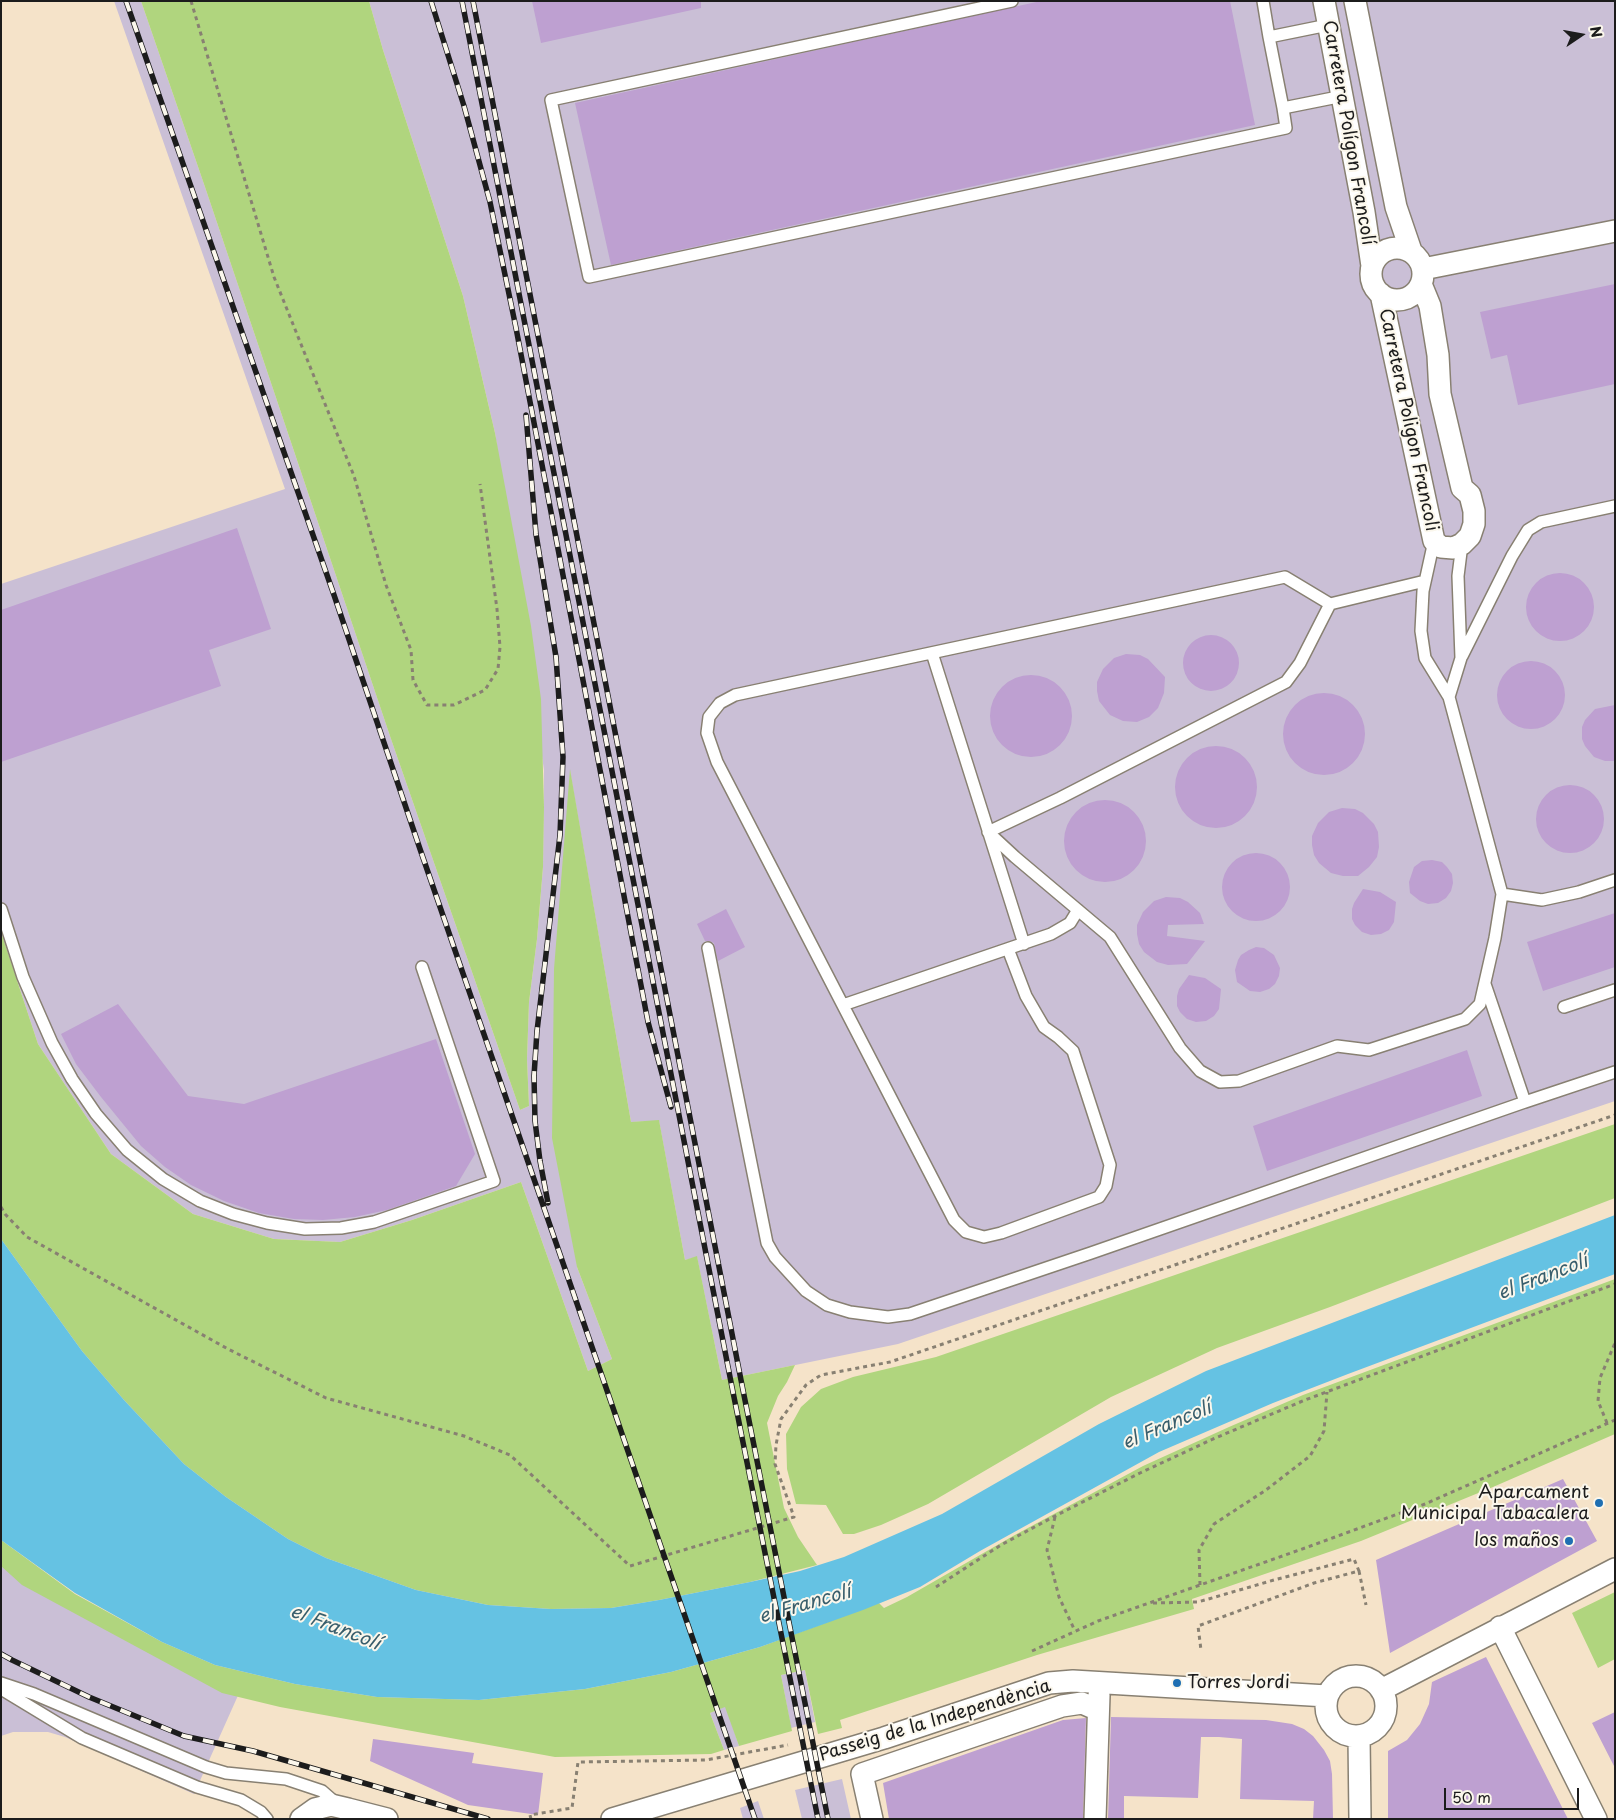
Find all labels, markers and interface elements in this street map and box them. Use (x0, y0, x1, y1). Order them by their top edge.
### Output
north arrow (1556, 10, 1606, 60)
street label: Carretera Polígon Francolí (1318, 19, 1378, 247)
text: N (1585, 24, 1608, 39)
street label: Carretera Poligon Francoli (1374, 307, 1442, 533)
water label: el Francolí (1495, 1250, 1591, 1306)
water label: el Francolí (1119, 1397, 1215, 1455)
place label: Aparcament Municipal Tabacalera (1401, 1482, 1589, 1525)
marker: Aparcament Municipal Tabacalera (1593, 1497, 1605, 1509)
place label: los maños (1474, 1530, 1559, 1552)
marker: los maños (1563, 1535, 1575, 1547)
water label: el Francolí (756, 1581, 854, 1629)
water label: el Francolí (287, 1600, 383, 1656)
place label: Torres Jordi (1187, 1672, 1290, 1694)
street label: Passeig de la Independència (817, 1675, 1053, 1767)
marker: Torres Jordi (1171, 1677, 1183, 1689)
scale bar (1446, 1778, 1581, 1810)
text: 50 m (1452, 1785, 1491, 1808)

